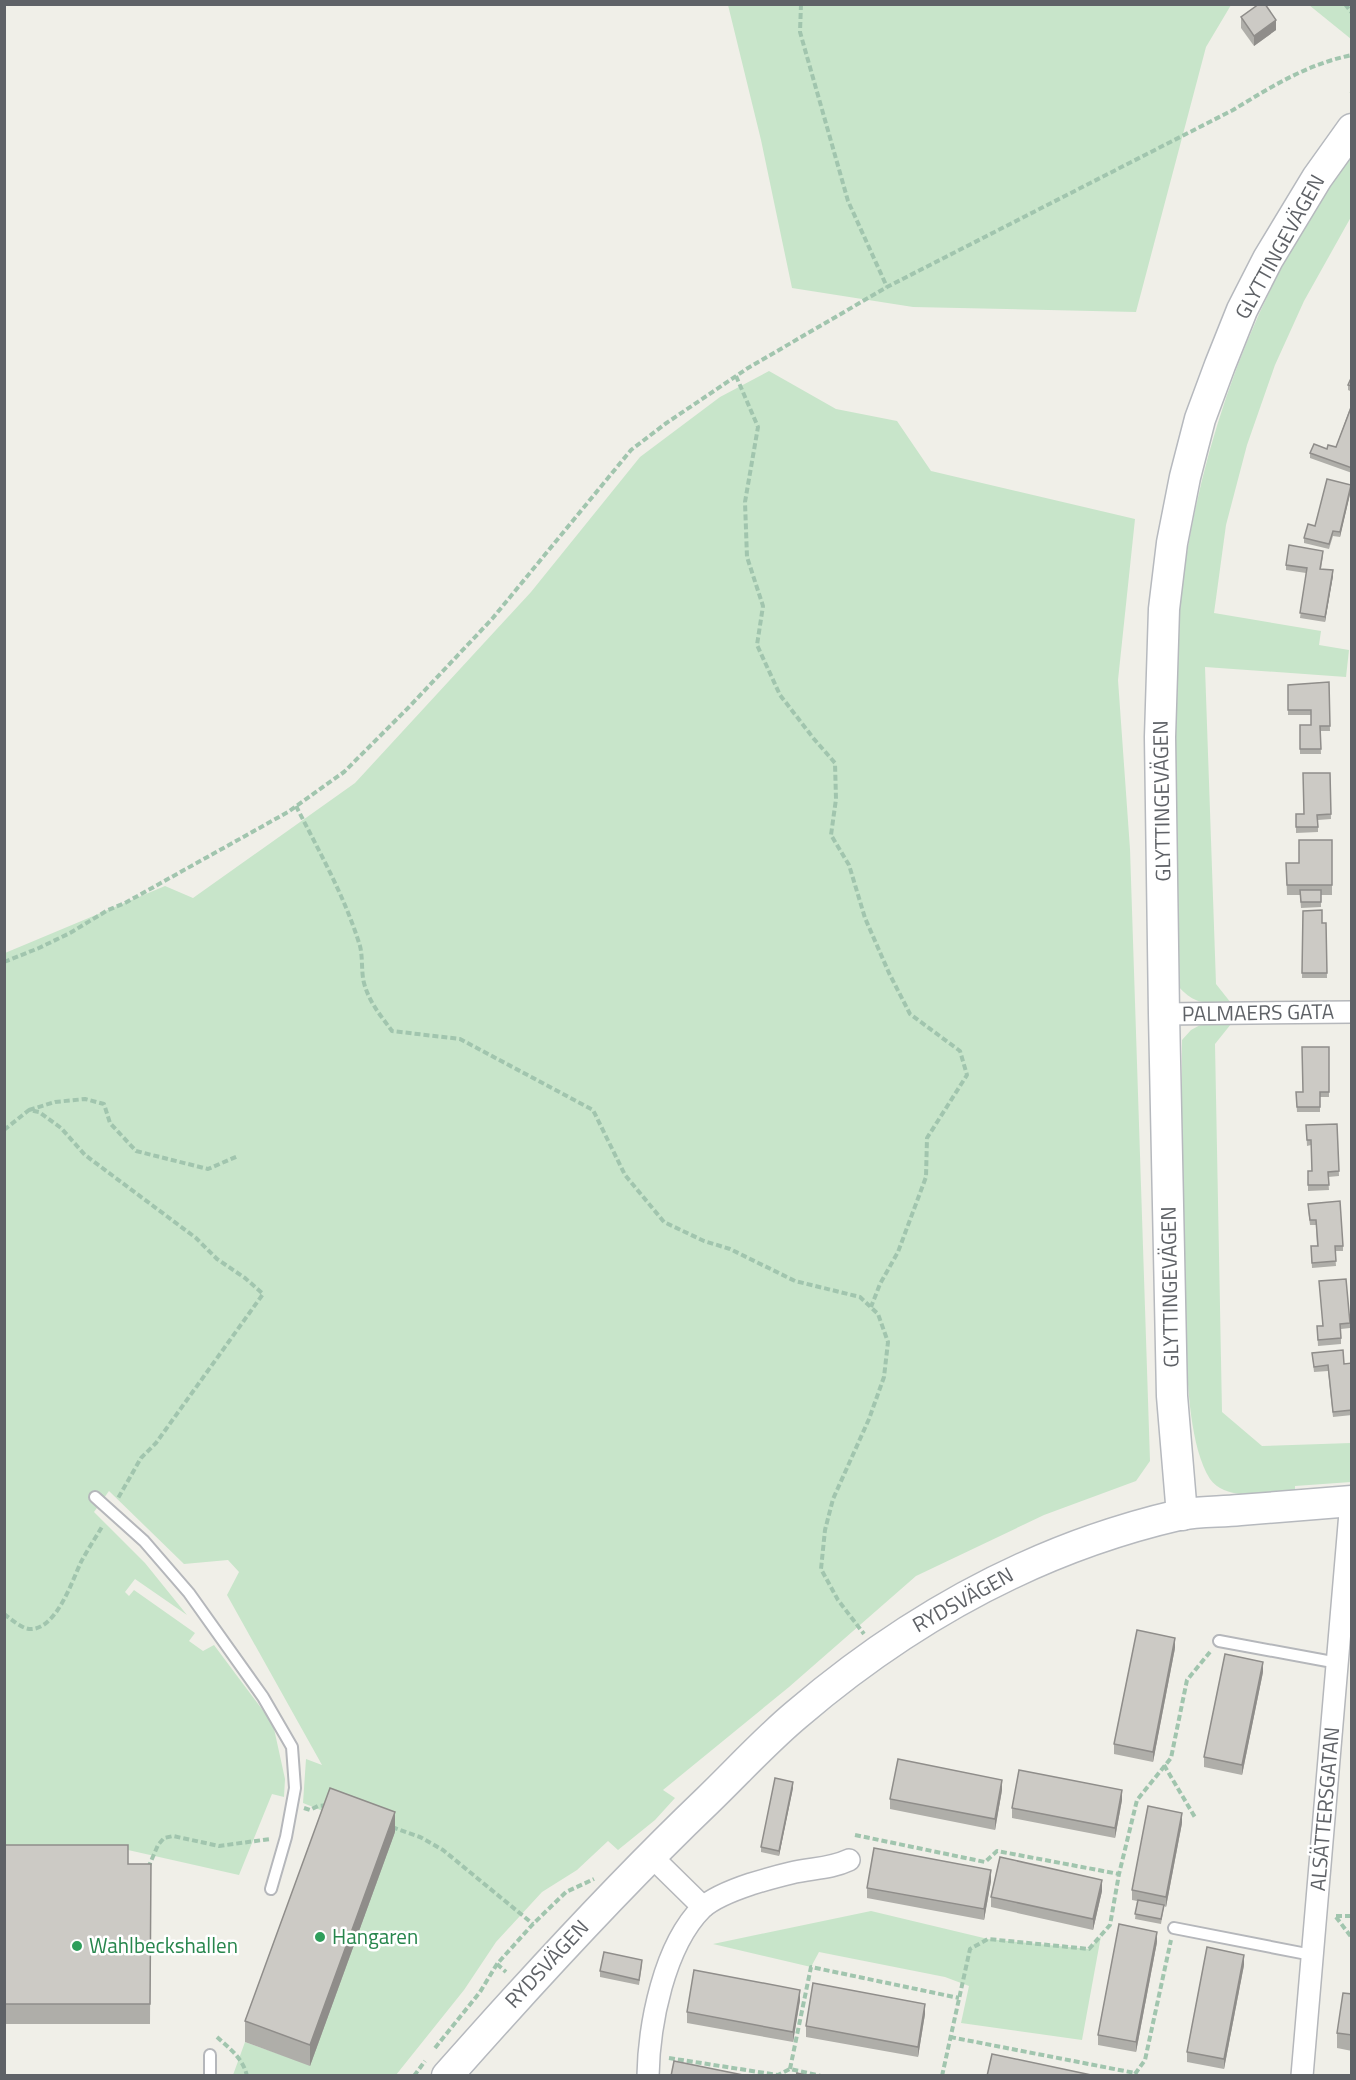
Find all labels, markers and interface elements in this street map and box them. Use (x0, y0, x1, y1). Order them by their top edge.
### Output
street label: GLYTTINGEVÄGEN (1226, 168, 1332, 325)
street label: GLYTTINGEVÄGEN (1144, 720, 1178, 882)
street label: PALMAERS GATA (1182, 995, 1335, 1029)
street label: GLYTTINGEVÄGEN (1152, 1206, 1186, 1368)
street label: RYDSVÄGEN (906, 1558, 1019, 1640)
street label: ALSÄTTERSGATAN (1301, 1726, 1347, 1892)
street label: RYDSVÄGEN (497, 1912, 596, 2015)
place label: Hangaren (332, 1920, 418, 1952)
place label: Wahlbeckshallen (89, 1929, 238, 1961)
marker: Hangaren (313, 1930, 327, 1944)
marker: Wahlbeckshallen (70, 1939, 84, 1953)

